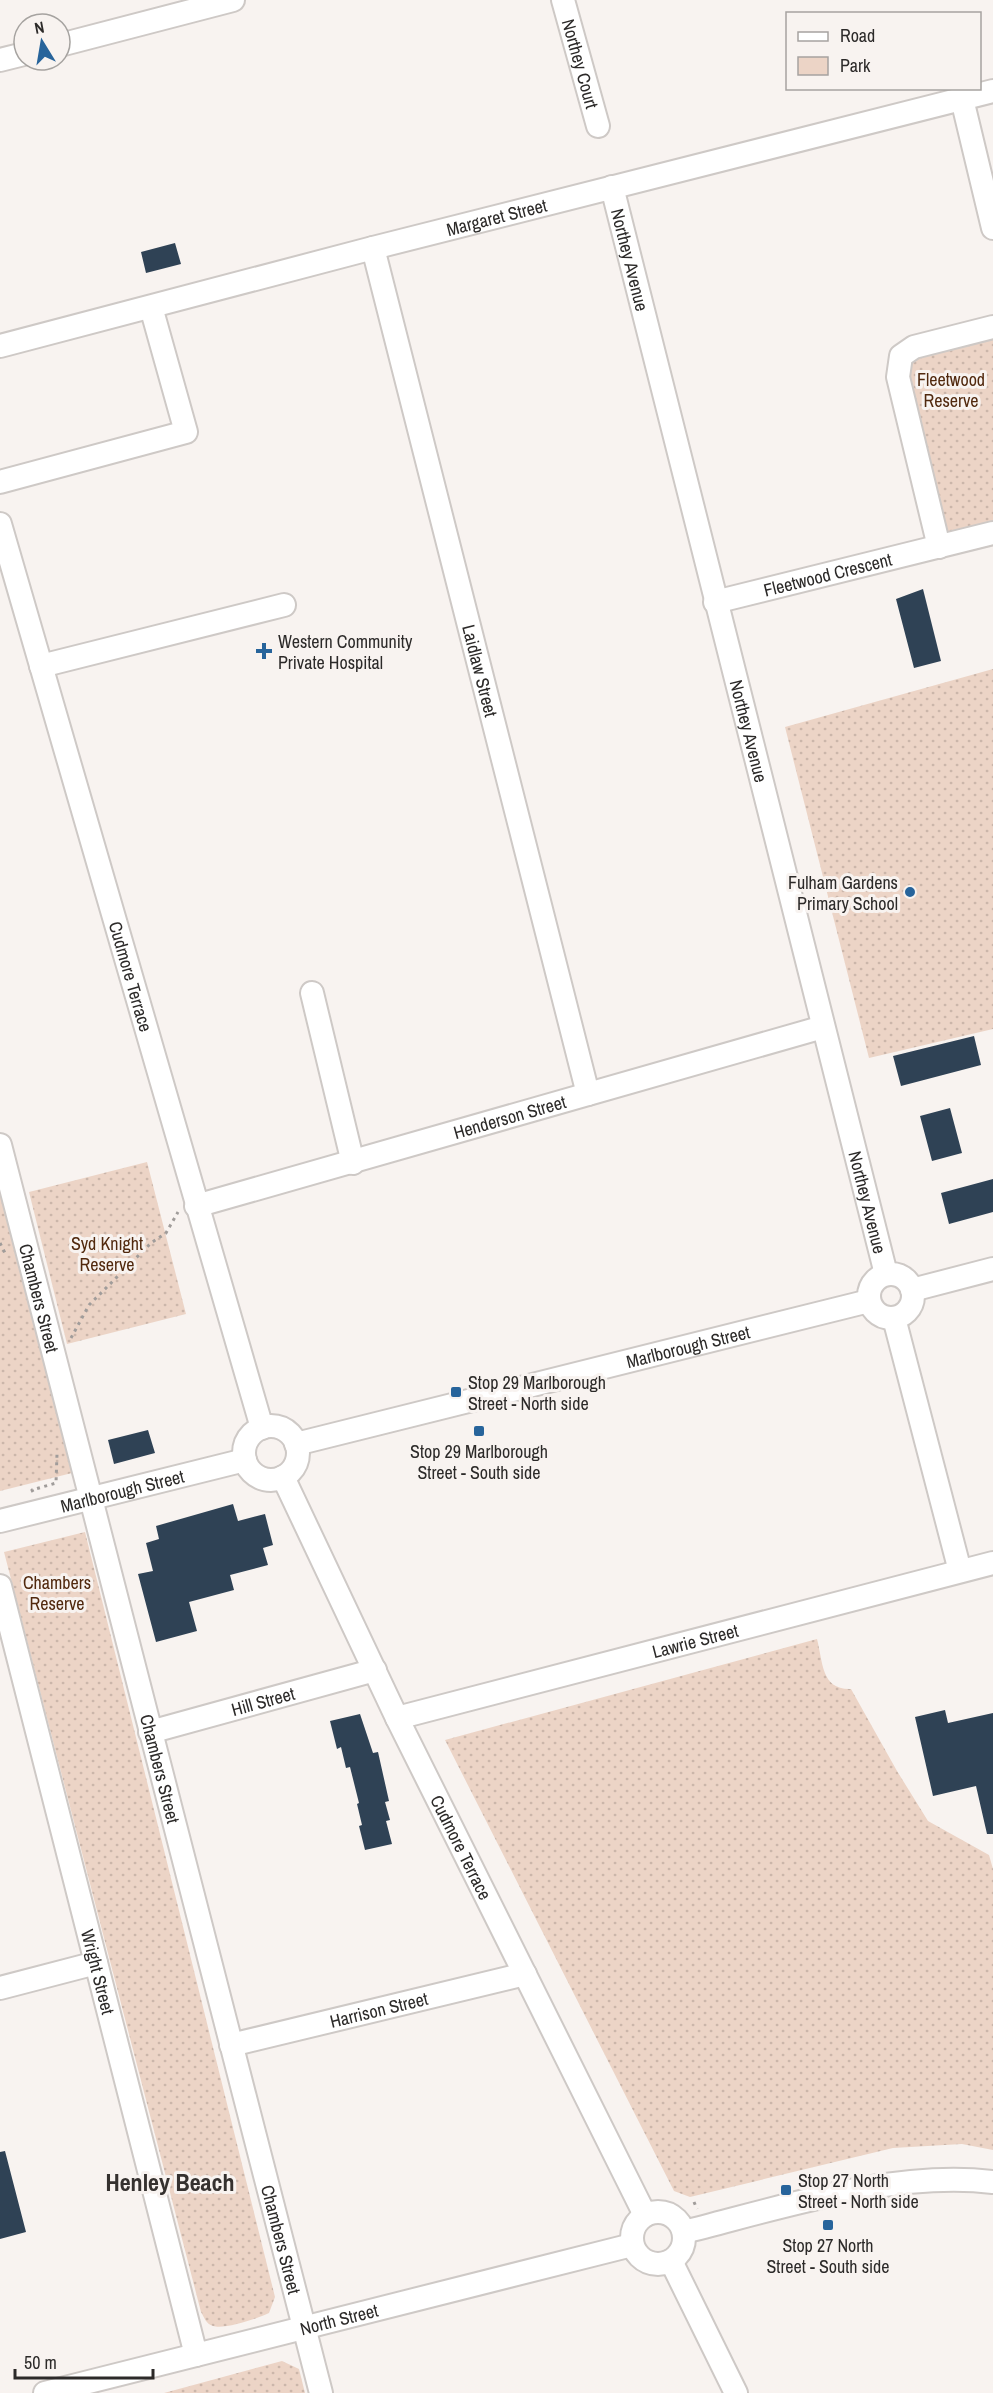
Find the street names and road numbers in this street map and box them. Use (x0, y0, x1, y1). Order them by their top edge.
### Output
street label: Northey Court (556, 16, 605, 111)
street label: Margaret Street (444, 192, 549, 241)
street label: Northey Avenue (605, 206, 655, 314)
street label: Fleetwood Crescent (761, 546, 894, 602)
street label: Laidlaw Street (457, 622, 504, 719)
street label: Northey Avenue (724, 677, 774, 785)
street label: Cudmore Terrace (103, 918, 159, 1035)
street label: Henderson Street (450, 1089, 569, 1144)
street label: Northey Avenue (843, 1148, 893, 1256)
street label: Chambers Street (13, 1241, 65, 1355)
street label: Marlborough Street (624, 1319, 752, 1374)
street label: Marlborough Street (58, 1463, 187, 1518)
street label: Lawrie Street (649, 1617, 741, 1664)
street label: Hill Street (228, 1680, 297, 1722)
street label: Chambers Street (134, 1712, 186, 1826)
street label: Cudmore Terrace (425, 1791, 498, 1904)
street label: Wright Street (75, 1927, 121, 2017)
street label: Harrison Street (327, 1985, 430, 2033)
street label: Chambers Street (255, 2182, 308, 2297)
street label: North Street (297, 2297, 380, 2341)

